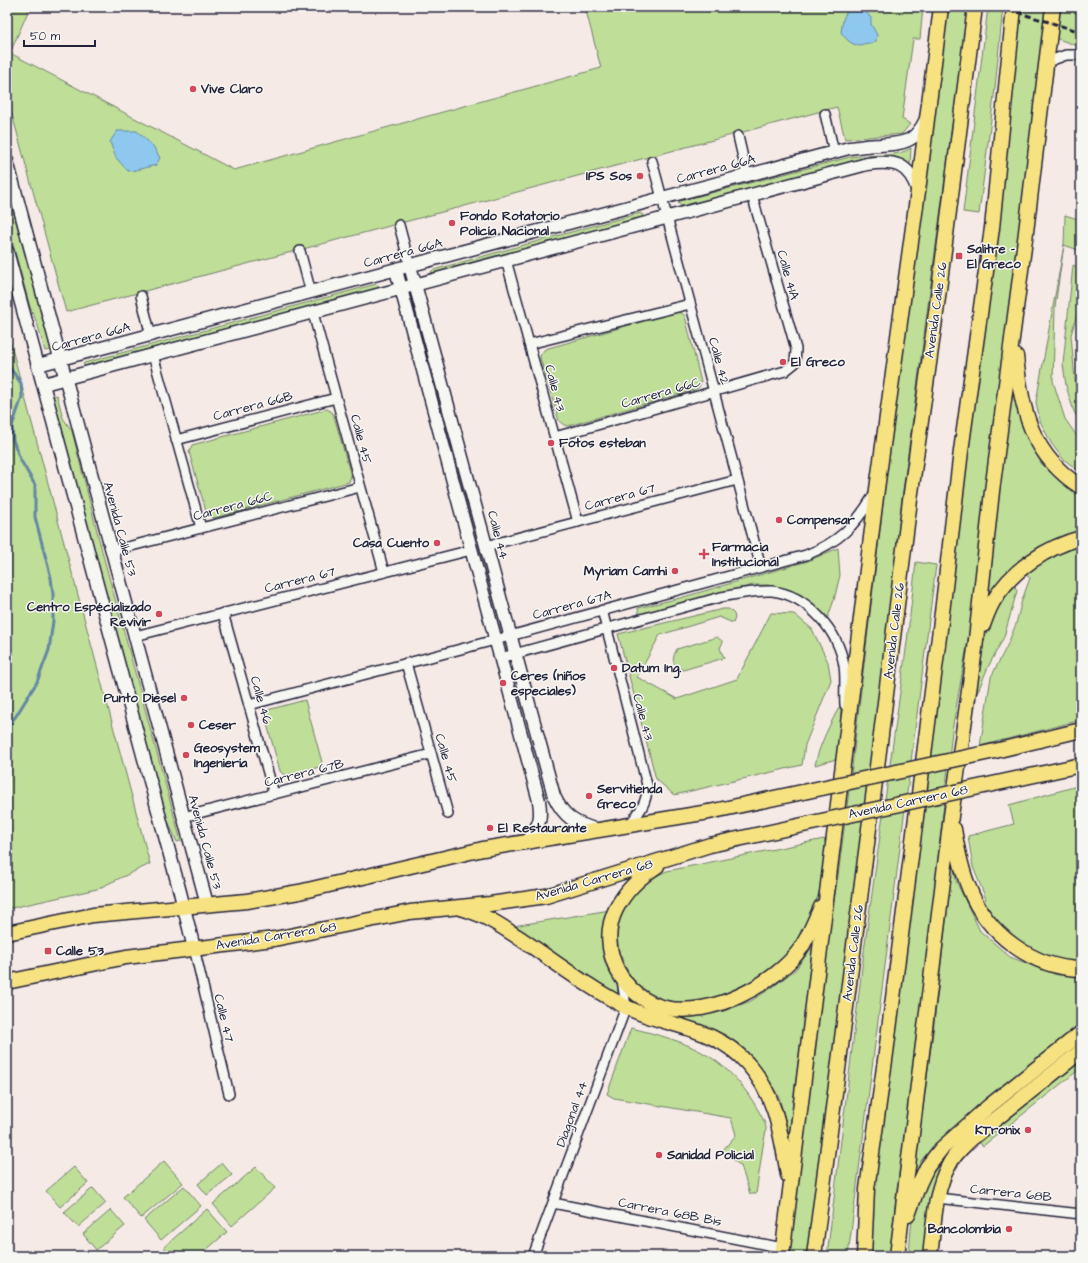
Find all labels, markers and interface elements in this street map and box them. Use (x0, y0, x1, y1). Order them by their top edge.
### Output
scale bar (24, 22, 95, 48)
text: 50 m (30, 28, 61, 45)
place label: Vive Claro (200, 80, 263, 98)
marker: Vive Claro (188, 84, 198, 94)
street label: Carrera 66A (675, 150, 758, 188)
place label: IPS Sos (586, 167, 632, 185)
marker: IPS Sos (635, 171, 645, 181)
place label: Fondo Rotatorio Policía Nacional (460, 207, 560, 240)
marker: Fondo Rotatorio Policía Nacional (447, 218, 457, 228)
street label: Carrera 66A (362, 234, 445, 272)
place label: Salitre - El Greco (966, 240, 1021, 273)
street label: Calle 41A (772, 248, 804, 303)
marker: Salitre - El Greco (954, 251, 964, 261)
street label: Avenida Calle 26 (920, 261, 952, 359)
street label: Carrera 66A (50, 318, 133, 356)
street label: Calle 42 (704, 335, 734, 387)
place label: El Greco (791, 353, 845, 371)
marker: El Greco (778, 357, 788, 367)
street label: Calle 43 (540, 363, 570, 414)
street label: Carrera 66C (619, 373, 703, 413)
street label: Carrera 66B (211, 387, 295, 425)
street label: Calle 45 (346, 412, 376, 466)
place label: Fotos esteban (559, 434, 646, 452)
marker: Fotos esteban (546, 438, 556, 448)
street label: Carrera 67 (583, 479, 657, 515)
street label: Avenida Calle 53 (99, 480, 141, 579)
street label: Carrera 66C (191, 487, 275, 525)
street label: Calle 44 (483, 509, 513, 562)
place label: Compensar (787, 511, 856, 530)
marker: Compensar (774, 515, 784, 525)
place label: Casa Cuento (353, 534, 430, 552)
marker: Casa Cuento (432, 538, 442, 548)
place label: Farmacia Institucional (712, 538, 779, 571)
marker: Farmacia Institucional (699, 549, 709, 559)
place label: Myriam Camhi (584, 562, 668, 581)
street label: Carrera 67 (263, 563, 337, 597)
marker: Myriam Camhi (670, 566, 680, 576)
street label: Avenida Calle 26 (879, 582, 909, 680)
street label: Carrera 67A (531, 586, 614, 624)
place label: Centro Espécializado Revivir (27, 598, 152, 631)
marker: Centro Espécializado Revivir (154, 609, 164, 619)
place label: Datum Ing. (622, 659, 681, 679)
marker: Datum Ing. (609, 663, 619, 673)
place label: Ceres (niños especiales) (510, 667, 586, 701)
street label: Calle 46 (246, 674, 276, 726)
marker: Ceres (niños especiales) (498, 678, 508, 688)
place label: Punto Diesel (104, 689, 176, 707)
street label: Calle 43 (628, 692, 658, 743)
marker: Punto Diesel (179, 693, 189, 703)
place label: Ceser (199, 716, 237, 734)
marker: Ceser (186, 720, 196, 730)
street label: Calle 45 (430, 731, 462, 785)
place label: Geosystem Ingeniería (194, 739, 261, 774)
marker: Geosystem Ingeniería (181, 750, 191, 760)
street label: Carrera 67B (262, 754, 346, 792)
place label: Servitienda Greco (596, 780, 663, 813)
street label: Avenida Carrera 68 (847, 780, 970, 823)
marker: Servitienda Greco (584, 791, 594, 801)
street label: Avenida Calle 53 (184, 793, 226, 892)
place label: El Restaurante (498, 819, 587, 837)
marker: El Restaurante (485, 823, 495, 833)
street label: Avenida Carrera 68 (533, 854, 656, 905)
street label: Avenida Calle 26 (838, 904, 868, 1002)
street label: Avenida Carrera 68 (214, 917, 338, 954)
place label: Calle 53 (56, 942, 104, 960)
marker: Calle 53 (43, 946, 53, 956)
street label: Calle 47 (209, 992, 239, 1044)
street label: Diagonal 44 (552, 1078, 593, 1150)
place label: KTronix (975, 1121, 1021, 1139)
marker: KTronix (1023, 1125, 1033, 1135)
place label: Sanidad Policial (666, 1146, 754, 1164)
marker: Sanidad Policial (654, 1150, 664, 1160)
street label: Carrera 68B (969, 1180, 1053, 1206)
street label: Carrera 68B Bis (617, 1193, 724, 1231)
place label: Bancolombia (928, 1220, 1001, 1238)
marker: Bancolombia (1004, 1224, 1014, 1234)

